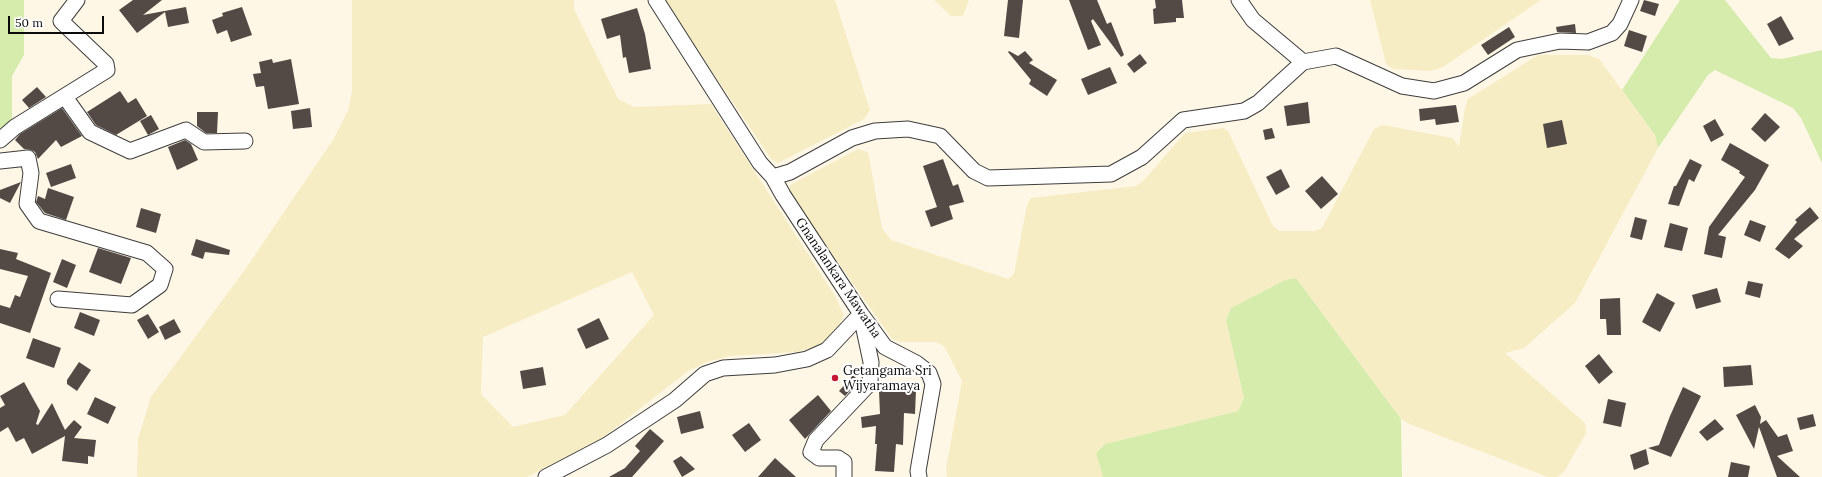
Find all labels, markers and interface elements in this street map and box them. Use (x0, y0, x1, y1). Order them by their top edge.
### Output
scale bar (10, 8, 106, 34)
text: 50 m (15, 15, 43, 30)
street label: Gnanalankara Mawatha (792, 215, 884, 341)
place label: Getangama Sri Wijyaramaya (843, 363, 932, 394)
marker: Getangama Sri Wijyaramaya (830, 373, 840, 383)

